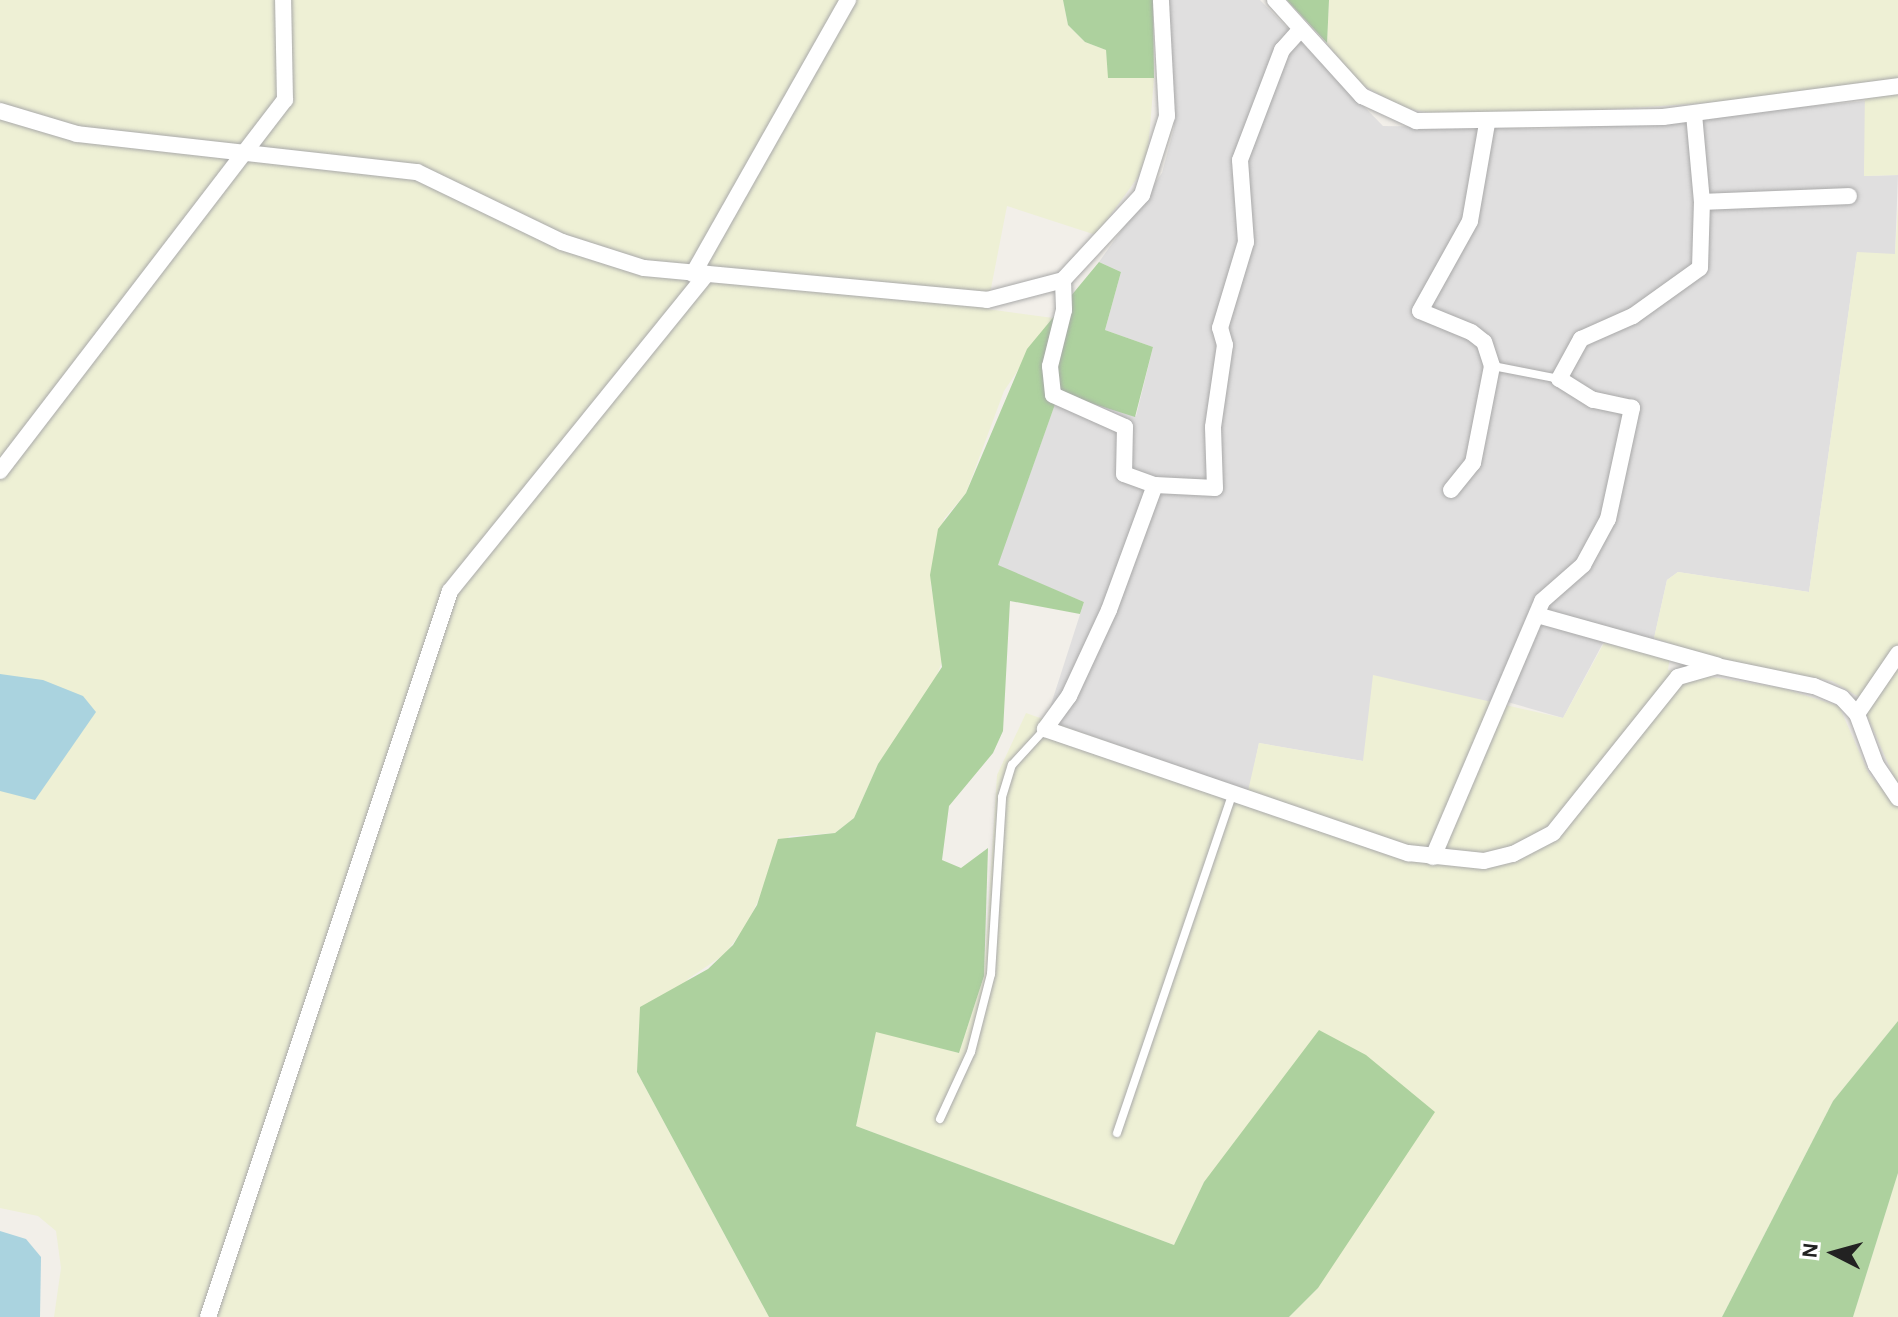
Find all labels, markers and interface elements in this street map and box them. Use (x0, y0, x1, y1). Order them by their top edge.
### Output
north arrow (1794, 1213, 1874, 1293)
text: N (1798, 1242, 1822, 1259)

